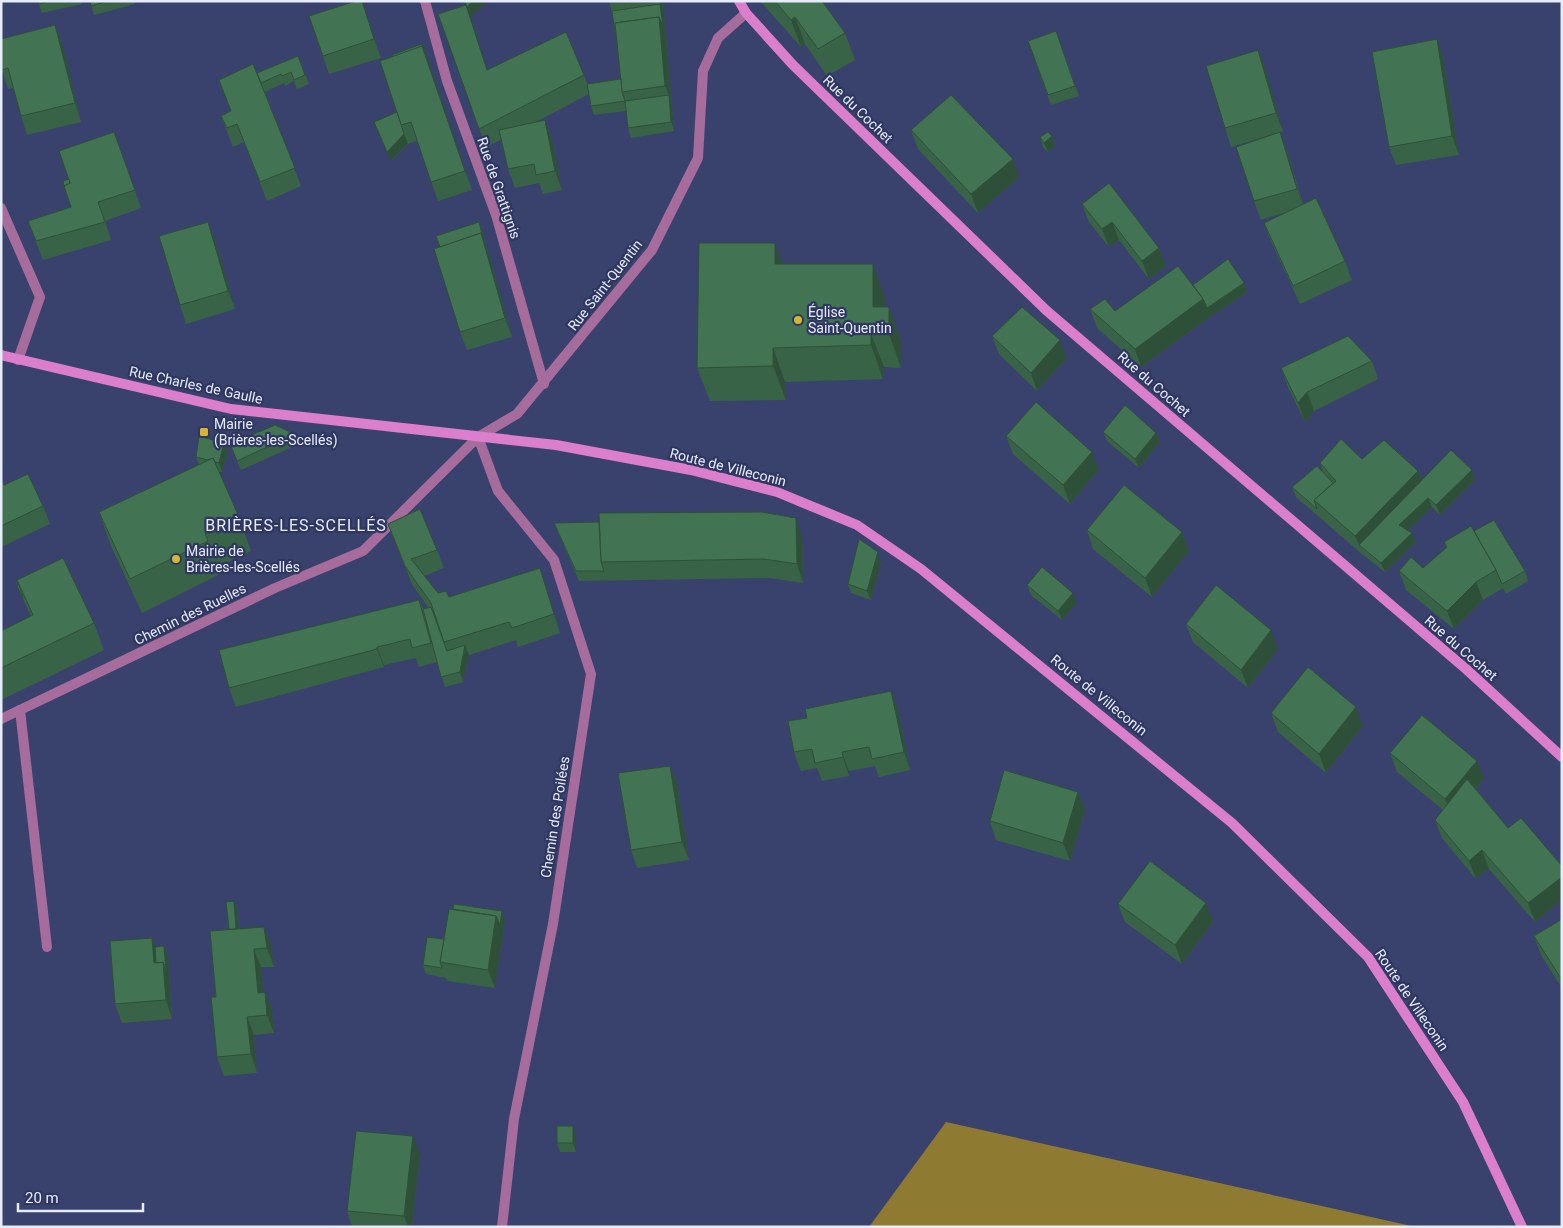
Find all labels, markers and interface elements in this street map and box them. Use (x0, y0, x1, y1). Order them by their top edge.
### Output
street label: Rue du Cochet (820, 72, 896, 146)
street label: Rue de Grattignis (474, 135, 524, 241)
street label: Rue Saint-Quentin (565, 236, 645, 334)
place label: Église Saint-Quentin (808, 303, 892, 336)
marker: Église Saint-Quentin (792, 314, 804, 326)
street label: Rue du Cochet (1115, 348, 1194, 420)
street label: Rue Charles de Gaulle (128, 363, 264, 407)
place label: Mairie (Brières-les-Scellés) (214, 416, 338, 449)
marker: Mairie (Brières-les-Scellés) (198, 426, 210, 438)
street label: Route de Villeconin (668, 445, 788, 489)
district label: BRIÈRES-LES-SCELLÉS (205, 516, 387, 535)
place label: Mairie de Brières-les-Scellés (186, 543, 300, 575)
marker: Mairie de Brières-les-Scellés (170, 553, 182, 565)
street label: Chemin des Ruelles (131, 580, 249, 648)
street label: Rue du Cochet (1422, 612, 1501, 684)
street label: Route de Villeconin (1048, 651, 1150, 739)
street label: Chemin des Poilées (537, 755, 573, 879)
street label: Route de Villeconin (1372, 946, 1452, 1054)
scale bar (18, 1180, 142, 1212)
text: 20 m (25, 1189, 59, 1207)

